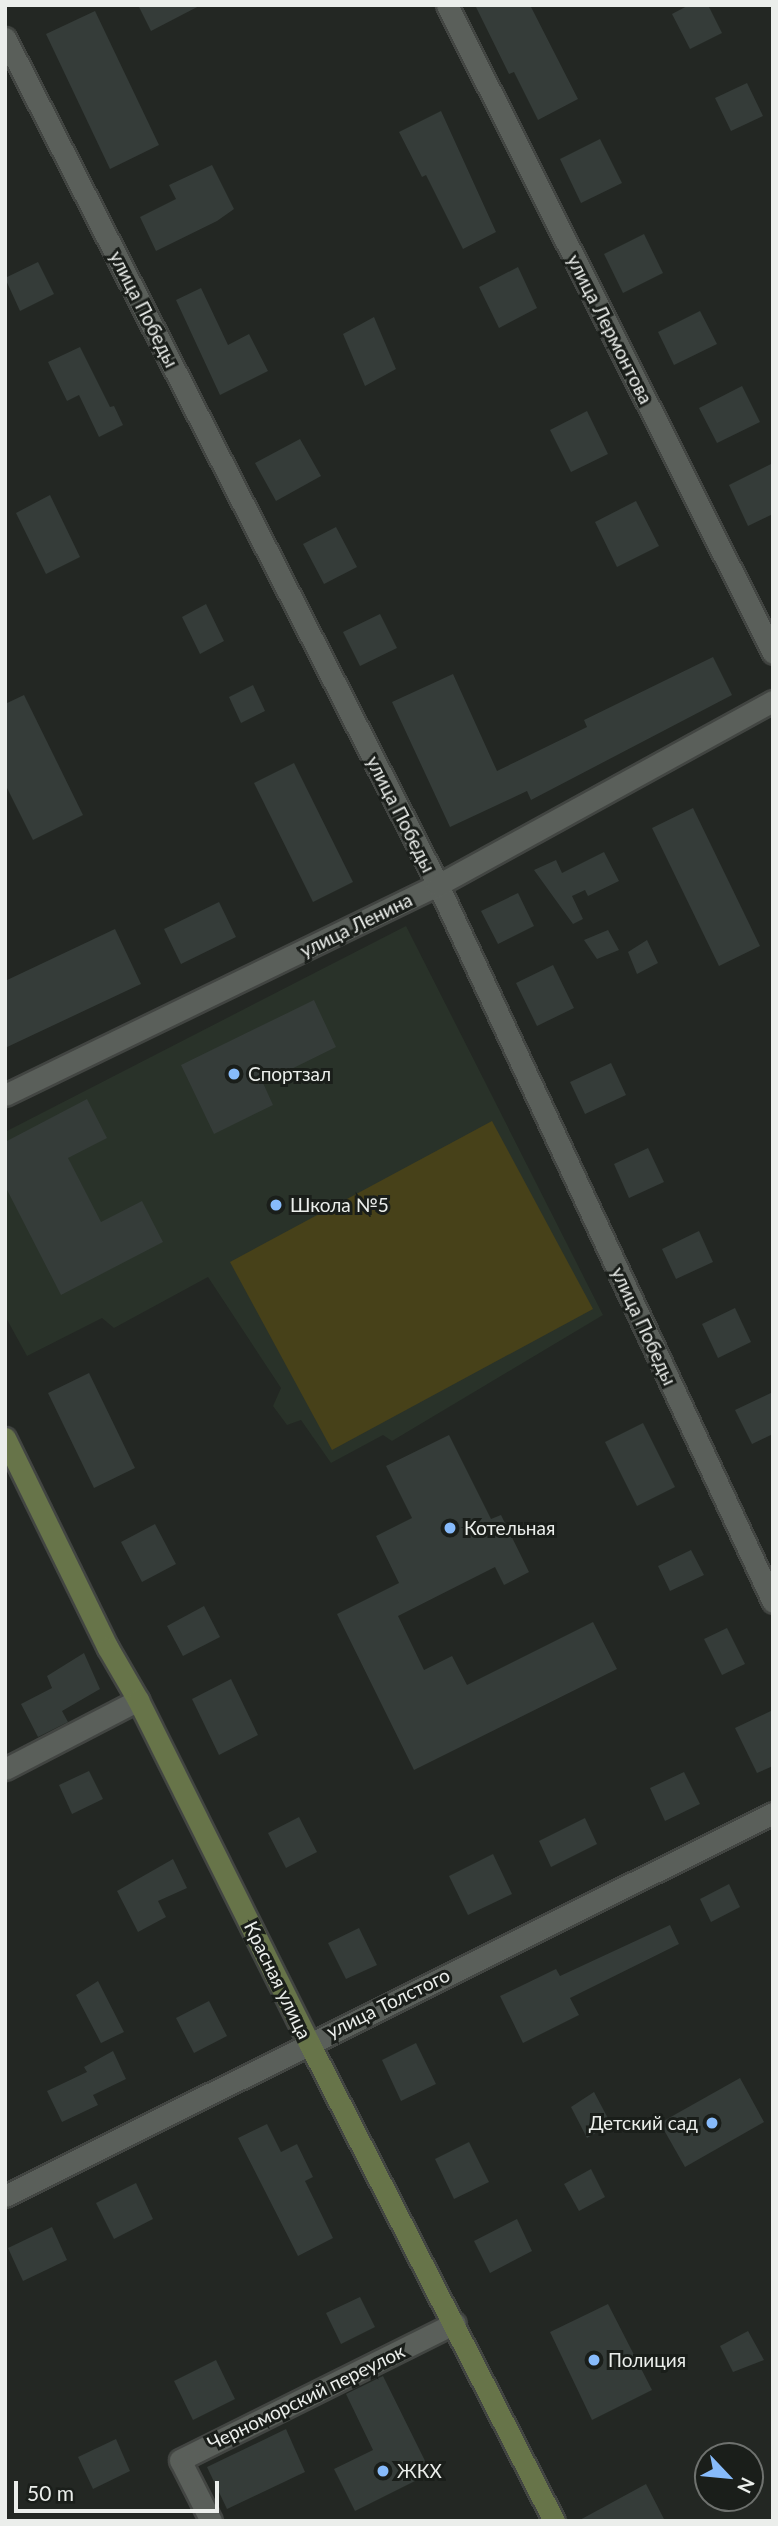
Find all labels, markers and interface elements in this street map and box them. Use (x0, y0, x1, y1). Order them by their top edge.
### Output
street label: улица Победы (105, 247, 183, 371)
street label: улица Лермонтова (562, 250, 658, 408)
street label: улица Победы (362, 752, 440, 876)
street label: улица Ленина (296, 888, 416, 962)
place label: Спортзал (248, 1063, 331, 1085)
marker: Спортзал (226, 1066, 242, 1082)
place label: Школа №5 (290, 1194, 389, 1216)
marker: Школа №5 (268, 1197, 284, 1213)
street label: улица Победы (607, 1263, 681, 1389)
place label: Котельная (464, 1517, 555, 1539)
marker: Котельная (442, 1520, 458, 1536)
street label: Красная улица (240, 1917, 316, 2043)
street label: улица Толстого (323, 1963, 453, 2043)
place label: Детский сад (589, 2112, 698, 2134)
marker: Детский сад (704, 2115, 720, 2131)
street label: Черноморский переулок (204, 2339, 408, 2455)
place label: Полиция (608, 2349, 686, 2371)
marker: Полиция (586, 2352, 602, 2368)
north arrow (694, 2442, 764, 2512)
place label: ЖКХ (397, 2460, 442, 2482)
marker: ЖКХ (375, 2463, 391, 2479)
scale bar (18, 2466, 222, 2510)
text: N (733, 2474, 760, 2497)
text: 50 m (27, 2480, 74, 2505)

